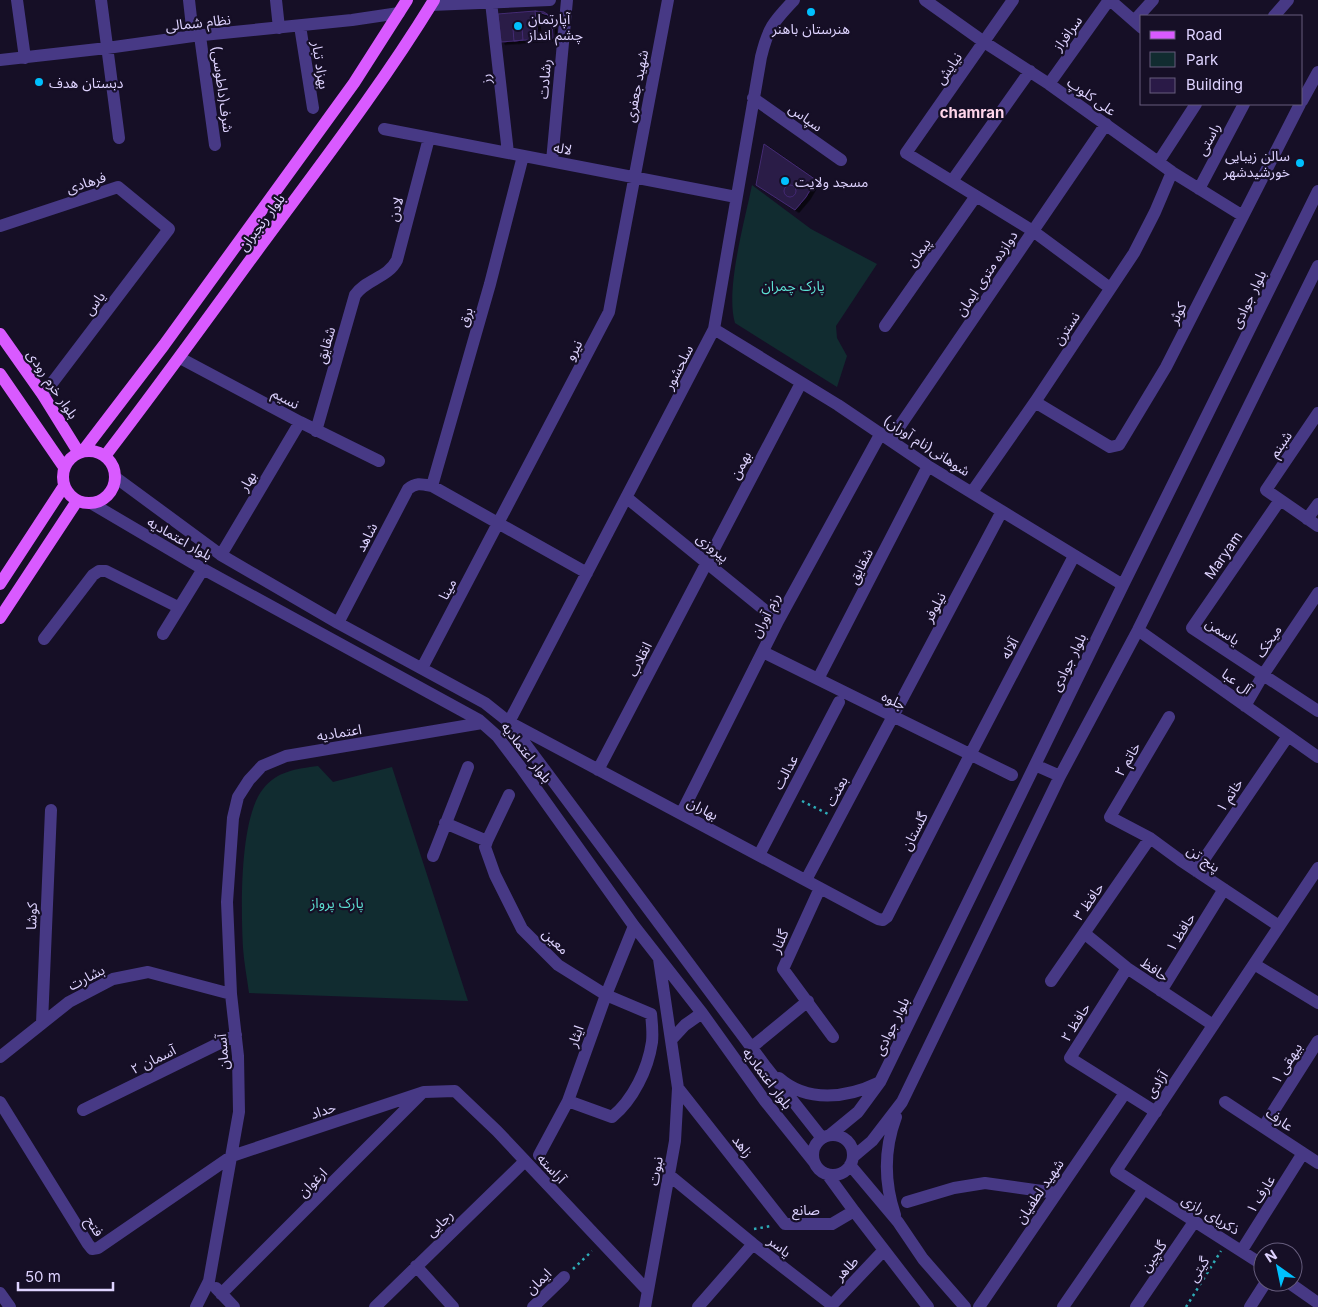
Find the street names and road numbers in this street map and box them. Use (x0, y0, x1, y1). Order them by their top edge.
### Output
street label: نظام شمالی (164, 10, 232, 37)
street label: سرافراز (1048, 12, 1086, 55)
street label: بهزاد تبار (308, 39, 333, 91)
street label: شرف(داطوسی) (208, 45, 238, 134)
street label: شهید جعفری (621, 48, 652, 124)
street label: نیایش (931, 49, 966, 88)
street label: رشادت (534, 58, 555, 100)
street label: رز (476, 73, 495, 86)
street label: علی کلوپ (1063, 73, 1120, 121)
street label: سپاس (785, 99, 826, 136)
street label: راستی (1192, 120, 1225, 159)
street label: لاله (552, 138, 574, 158)
street label: فرهادی (64, 168, 108, 197)
street label: بلوار رنجبران (234, 190, 289, 255)
street label: لادن (384, 195, 407, 223)
street label: دوازده متری ایمان (951, 227, 1022, 319)
street label: پیمان (902, 234, 936, 271)
street label: بلوار جوادی (1227, 267, 1270, 331)
street label: یاس (80, 288, 109, 319)
street label: کوثر (1164, 299, 1191, 328)
street label: برق (454, 305, 477, 329)
street label: نسترن (1049, 308, 1084, 348)
street label: شقایق (312, 325, 340, 366)
street label: نیرو (561, 337, 586, 364)
street label: سلحشور (659, 342, 697, 393)
street label: بلوار خرم رودی (21, 346, 82, 424)
street label: نسیم (268, 384, 303, 415)
street label: شوهانی(نام آوران) (879, 411, 973, 482)
street label: شبنم (1265, 427, 1297, 462)
street label: بهمن (726, 448, 755, 482)
street label: بهار (234, 468, 260, 495)
street label: بلوار اعتمادیه (144, 513, 216, 564)
street label: شاهد (351, 520, 381, 554)
street label: Maryam (1201, 528, 1245, 582)
street label: پیروزی (692, 529, 733, 567)
street label: شقایق (844, 545, 878, 587)
street label: مینا (434, 576, 460, 602)
street label: نیلوفر (919, 589, 950, 626)
street label: رزم آوران (747, 590, 786, 641)
street label: یاسمن (1202, 614, 1243, 649)
street label: میخک (1251, 622, 1285, 660)
street label: بلوار جوادی (1047, 630, 1090, 694)
street label: آلاله (996, 634, 1022, 662)
street label: انقلاب (623, 639, 655, 679)
street label: آل عبا (1218, 665, 1256, 699)
street label: جلوه (879, 687, 909, 714)
street label: بلوار اعتمادیه (497, 718, 556, 787)
street label: اعتمادیه (315, 720, 363, 744)
street label: خاتم ۲ (1110, 739, 1146, 780)
street label: عدالت (769, 752, 801, 792)
street label: بعثت (821, 773, 851, 809)
street label: خاتم ۱ (1212, 775, 1249, 816)
street label: بهاران (684, 793, 722, 824)
street label: گلستان (897, 809, 932, 853)
street label: پنج تن (1182, 841, 1224, 878)
street label: حافظ ۳ (1069, 879, 1107, 923)
street label: کوشا (22, 902, 41, 930)
street label: حافظ ۱ (1162, 910, 1198, 954)
street label: معین (539, 924, 573, 958)
street label: گلنار (766, 926, 793, 957)
street label: حافظ (1138, 954, 1172, 984)
street label: بشارت (65, 961, 108, 994)
street label: بلوار جوادی (870, 994, 913, 1058)
street label: حافظ ۲ (1057, 1000, 1093, 1044)
street label: ایثار (563, 1023, 588, 1051)
street label: آسمان (212, 1032, 233, 1071)
street label: بیهقی ۱ (1267, 1039, 1306, 1087)
street label: آسمان ۲ (128, 1040, 180, 1078)
street label: بلوار اعتمادیه (739, 1044, 797, 1113)
street label: آزادی (1141, 1067, 1172, 1101)
street label: حداد (308, 1098, 338, 1122)
street label: عارف (1262, 1104, 1297, 1135)
street label: زاهد (728, 1131, 757, 1161)
street label: آراسته (533, 1150, 571, 1188)
street label: نبوت (644, 1155, 667, 1187)
street label: شهید لطفیان (1011, 1156, 1068, 1227)
street label: ارغوان (294, 1164, 331, 1201)
street label: عارف ۱ (1242, 1172, 1279, 1217)
street label: ذکریای رازی (1179, 1190, 1243, 1239)
street label: صانع (792, 1201, 820, 1221)
street label: رجایی (422, 1206, 457, 1241)
street label: فتح (80, 1213, 108, 1241)
street label: یاسر (764, 1231, 795, 1261)
street label: گلچین (1136, 1237, 1172, 1276)
street label: طاهر (830, 1252, 862, 1285)
street label: گیتی (1184, 1253, 1213, 1285)
street label: ایمان (522, 1265, 555, 1298)

